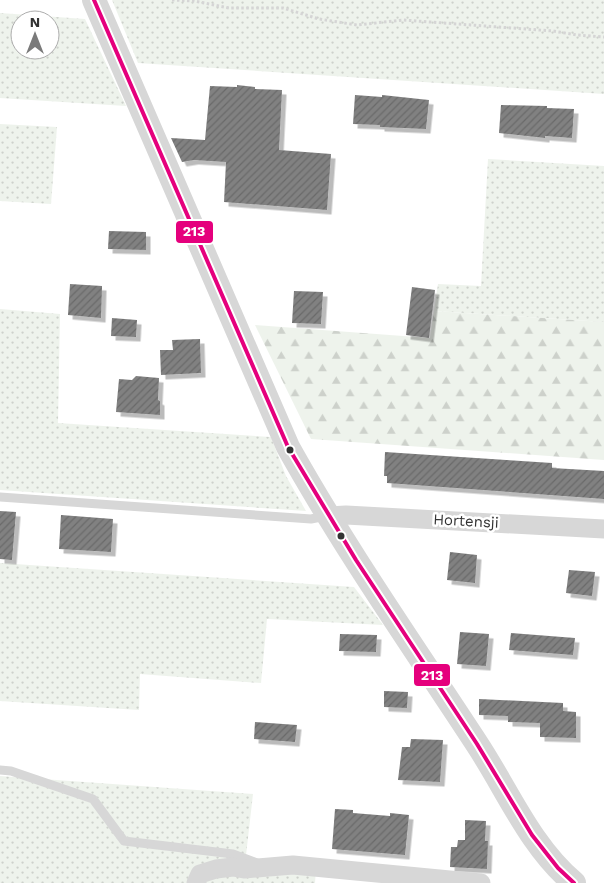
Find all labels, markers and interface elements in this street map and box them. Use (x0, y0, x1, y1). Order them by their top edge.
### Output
north arrow (10, 10, 60, 60)
text: N (30, 14, 40, 30)
line badge: 213 (175, 220, 214, 244)
text: 213 (183, 223, 205, 239)
unlabelled marker (285, 445, 295, 455)
street label: Hortensji (433, 510, 499, 532)
unlabelled marker (336, 531, 346, 541)
line badge: 213 (413, 663, 451, 687)
text: 213 (421, 667, 443, 683)

